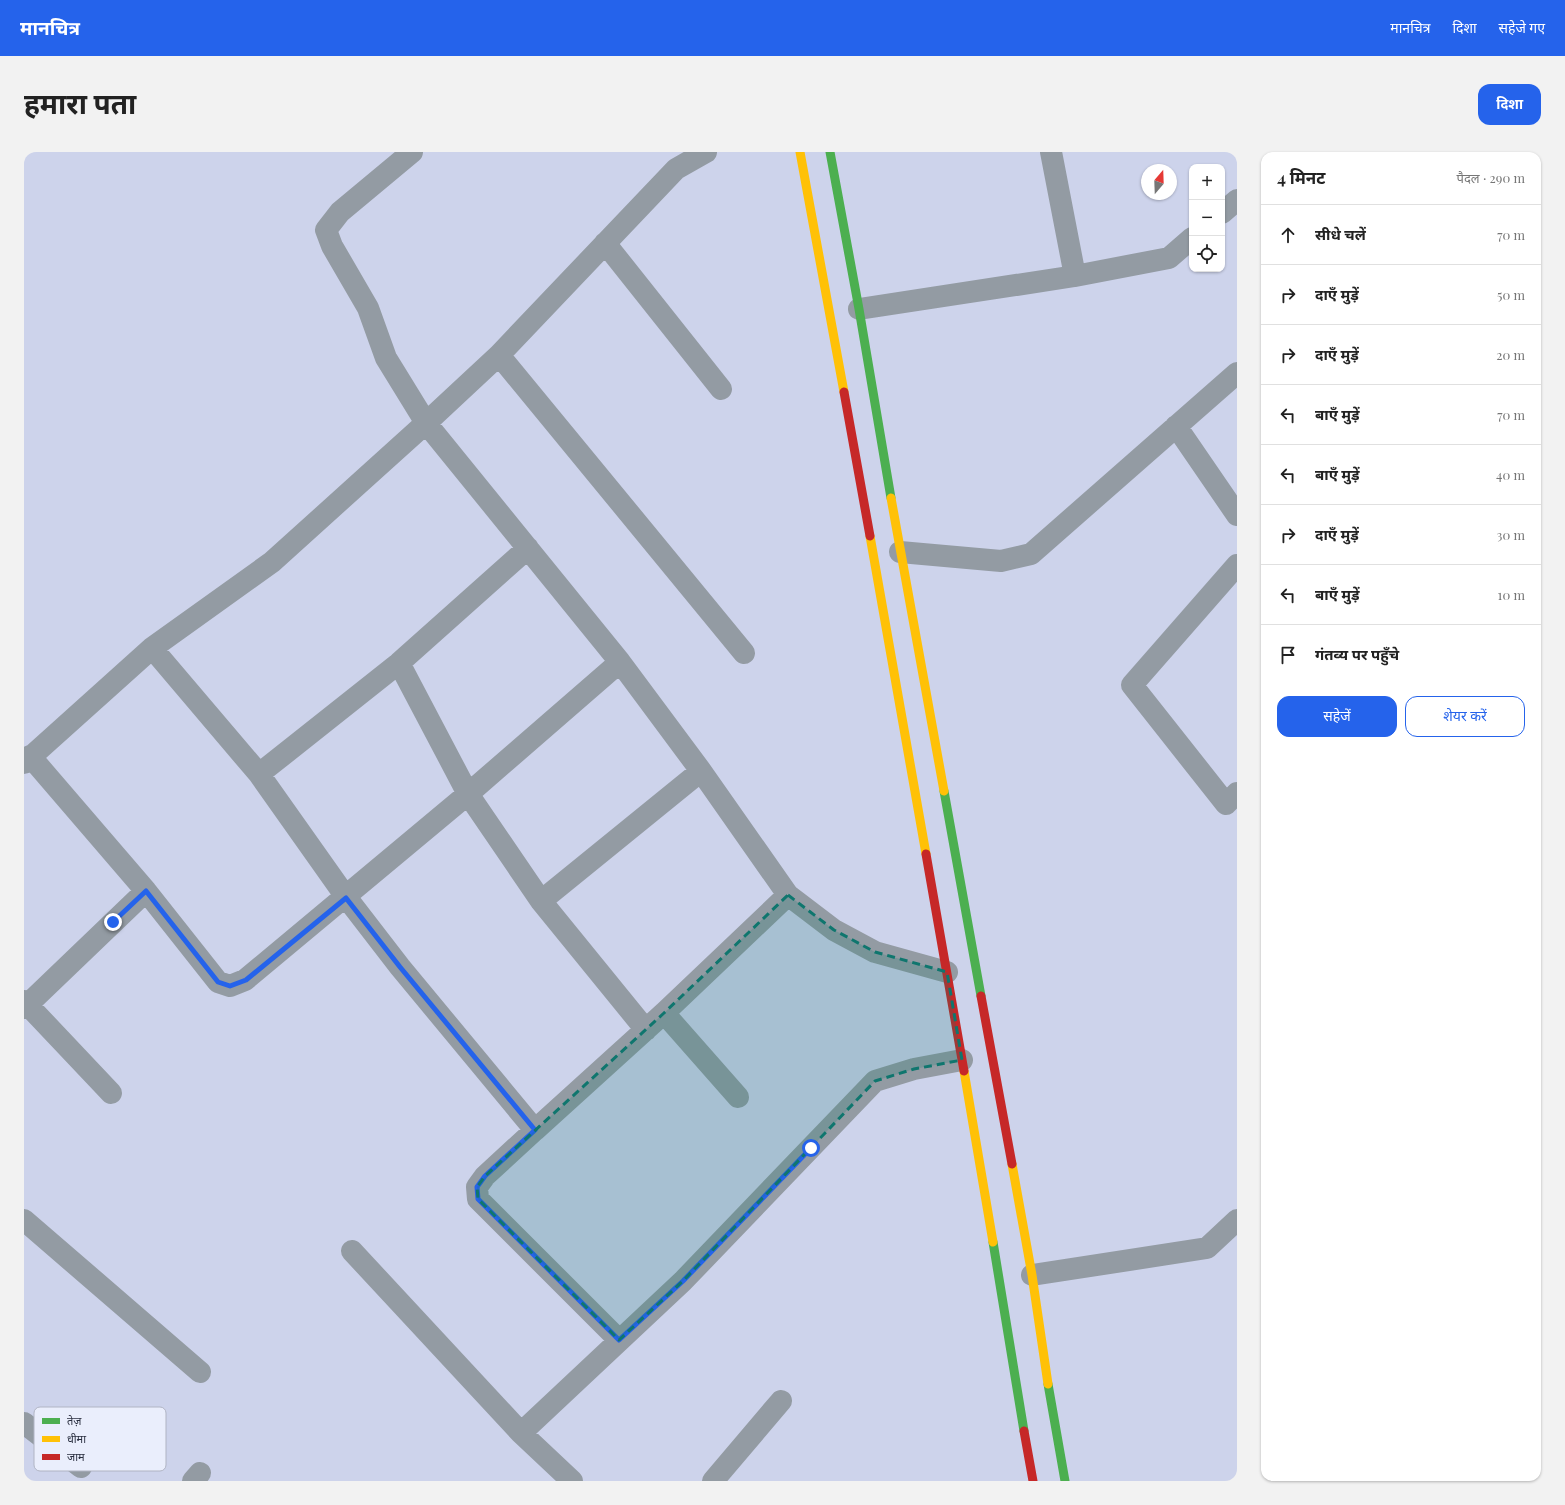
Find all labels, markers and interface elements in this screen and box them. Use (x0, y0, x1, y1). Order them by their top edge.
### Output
text: मानचित्र (20, 14, 80, 40)
text: मानचित्र (1390, 18, 1430, 37)
text: दिशा (1452, 18, 1477, 37)
text: सहेजे गए (1499, 18, 1545, 37)
text: हमारा पता (24, 84, 136, 121)
button: दिशा (1478, 84, 1541, 125)
north arrow (1141, 164, 1177, 200)
map controls (1189, 164, 1225, 272)
button: + (1189, 164, 1225, 200)
text: 4 मिनट (1277, 166, 1325, 188)
text: पैदल · 290 m (1457, 169, 1525, 186)
button: − (1189, 200, 1225, 236)
icon: ahead (1277, 224, 1299, 246)
text: सीधे चलें (1315, 224, 1366, 244)
text: 70 m (1497, 226, 1525, 243)
button: locate (1189, 236, 1225, 272)
icon: right (1277, 284, 1299, 306)
text: दाएँ मुड़ें (1315, 284, 1359, 304)
text: 50 m (1497, 286, 1525, 303)
icon: right (1277, 344, 1299, 366)
text: दाएँ मुड़ें (1315, 344, 1359, 364)
text: 20 m (1496, 346, 1525, 363)
icon: left (1277, 404, 1299, 426)
text: बाएँ मुड़ें (1315, 404, 1360, 424)
text: 70 m (1497, 406, 1525, 423)
icon: left (1277, 464, 1299, 486)
text: बाएँ मुड़ें (1315, 464, 1360, 484)
text: 40 m (1496, 466, 1525, 483)
icon: right (1277, 524, 1299, 546)
text: दाएँ मुड़ें (1315, 524, 1359, 544)
text: 30 m (1497, 526, 1525, 543)
icon: left (1277, 584, 1299, 606)
text: बाएँ मुड़ें (1315, 584, 1360, 604)
text: 10 m (1498, 586, 1525, 603)
icon: arrive (1277, 644, 1299, 666)
text: गंतव्य पर पहुँचे (1315, 644, 1399, 664)
button: सहेजें (1277, 696, 1397, 737)
button: शेयर करें (1405, 696, 1525, 737)
route end (104, 913, 122, 931)
route start (802, 1139, 820, 1157)
legend (34, 1407, 166, 1471)
text: तेज़ (67, 1413, 82, 1428)
text: धीमा (67, 1431, 86, 1446)
text: जाम (67, 1449, 85, 1464)

